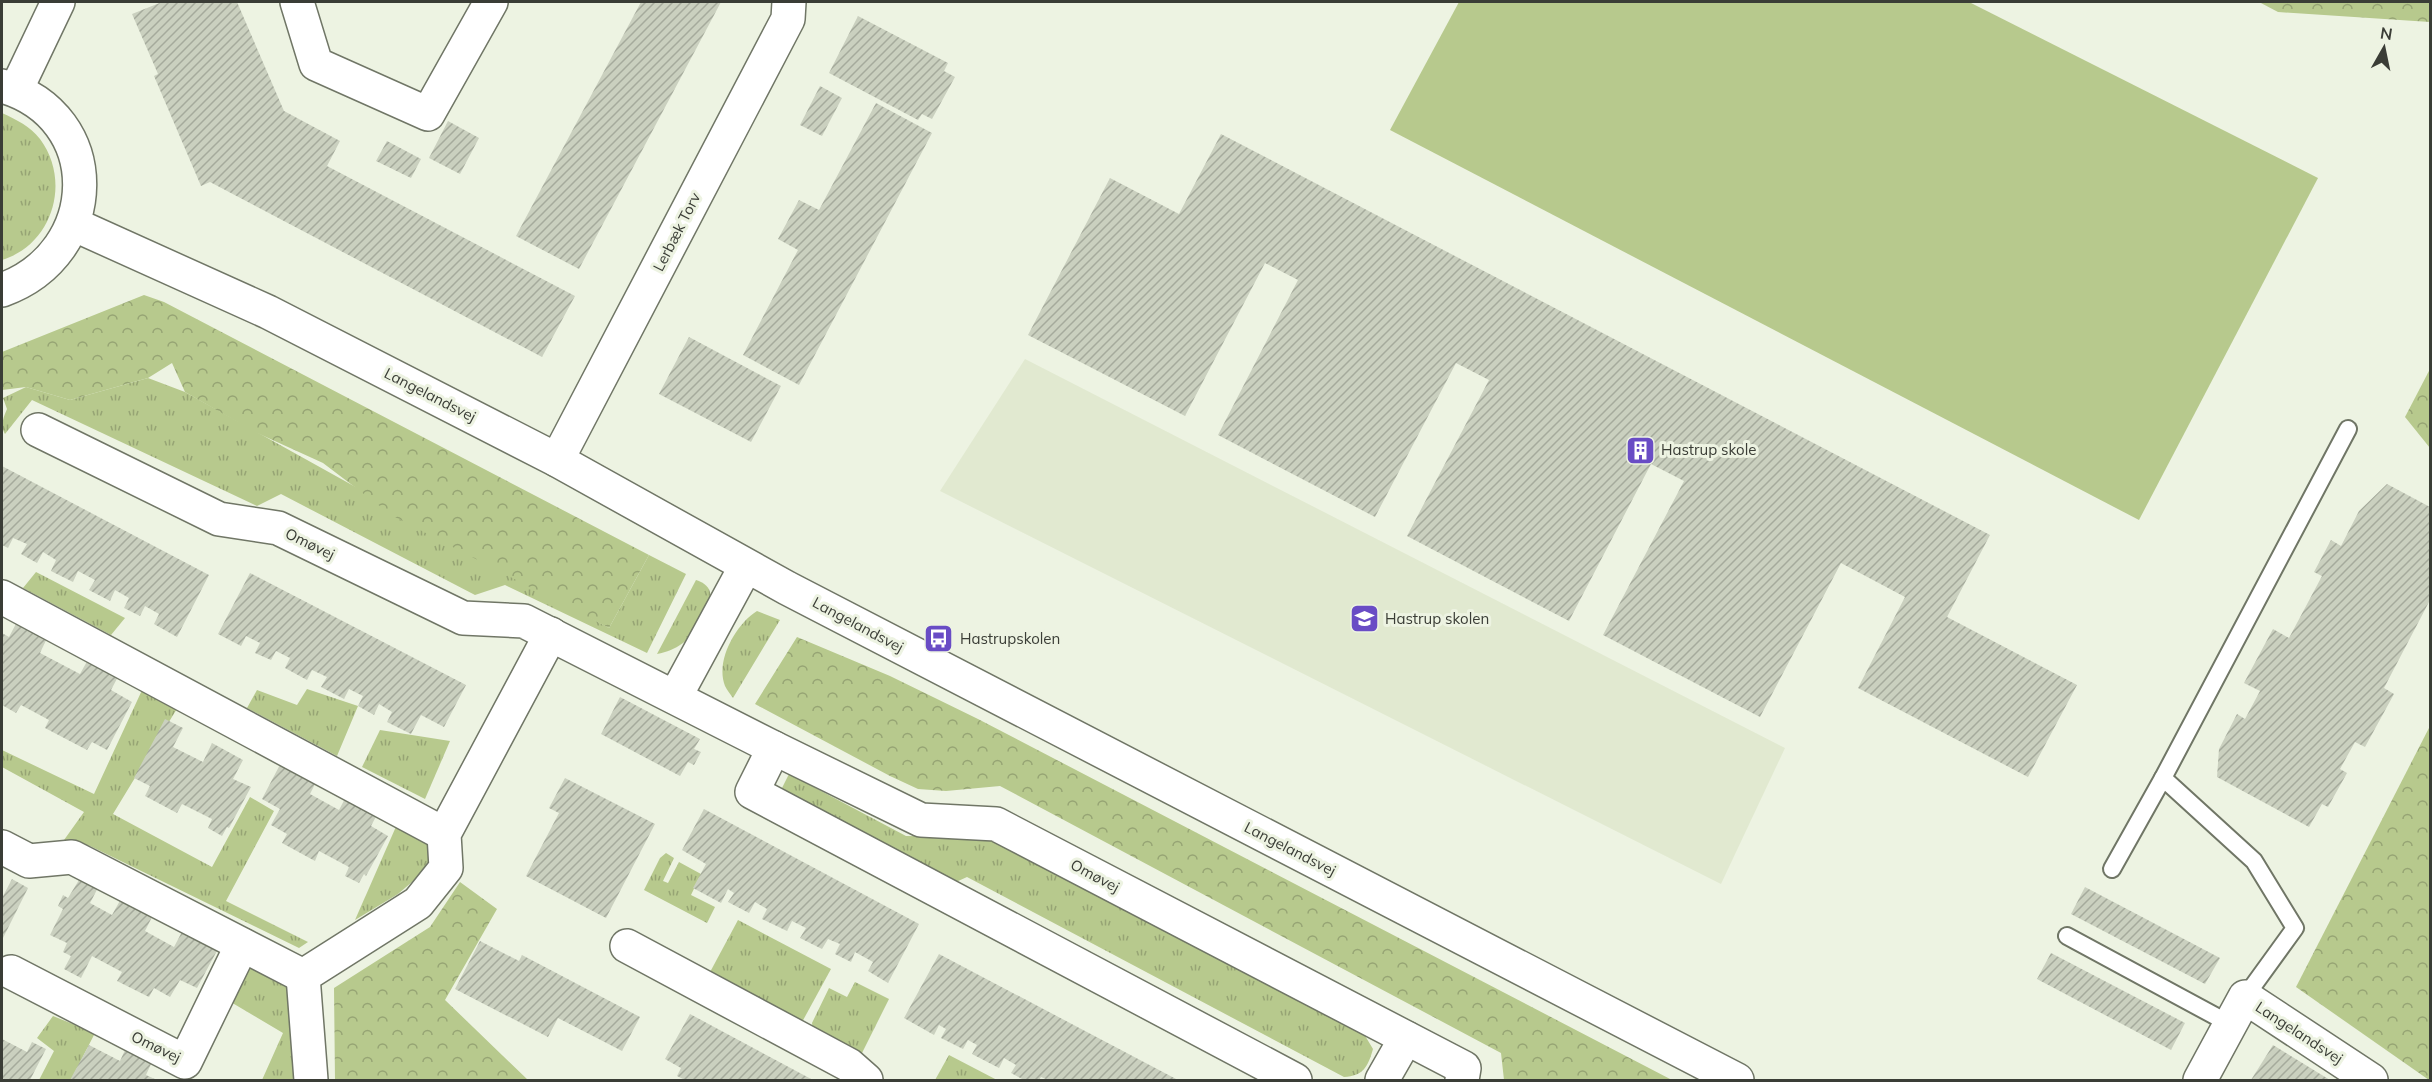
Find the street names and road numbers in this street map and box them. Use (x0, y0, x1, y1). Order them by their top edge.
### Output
street label: Lerbæk Torv (649, 189, 705, 274)
street label: Langelandsvej (381, 363, 479, 426)
street label: Omøvej (282, 523, 338, 564)
street label: Langelandsvej (809, 593, 907, 657)
street label: Langelandsvej (1241, 817, 1339, 880)
street label: Omøvej (1067, 855, 1123, 896)
street label: Langelandsvej (2252, 997, 2347, 1068)
street label: Omøvej (128, 1026, 184, 1067)

